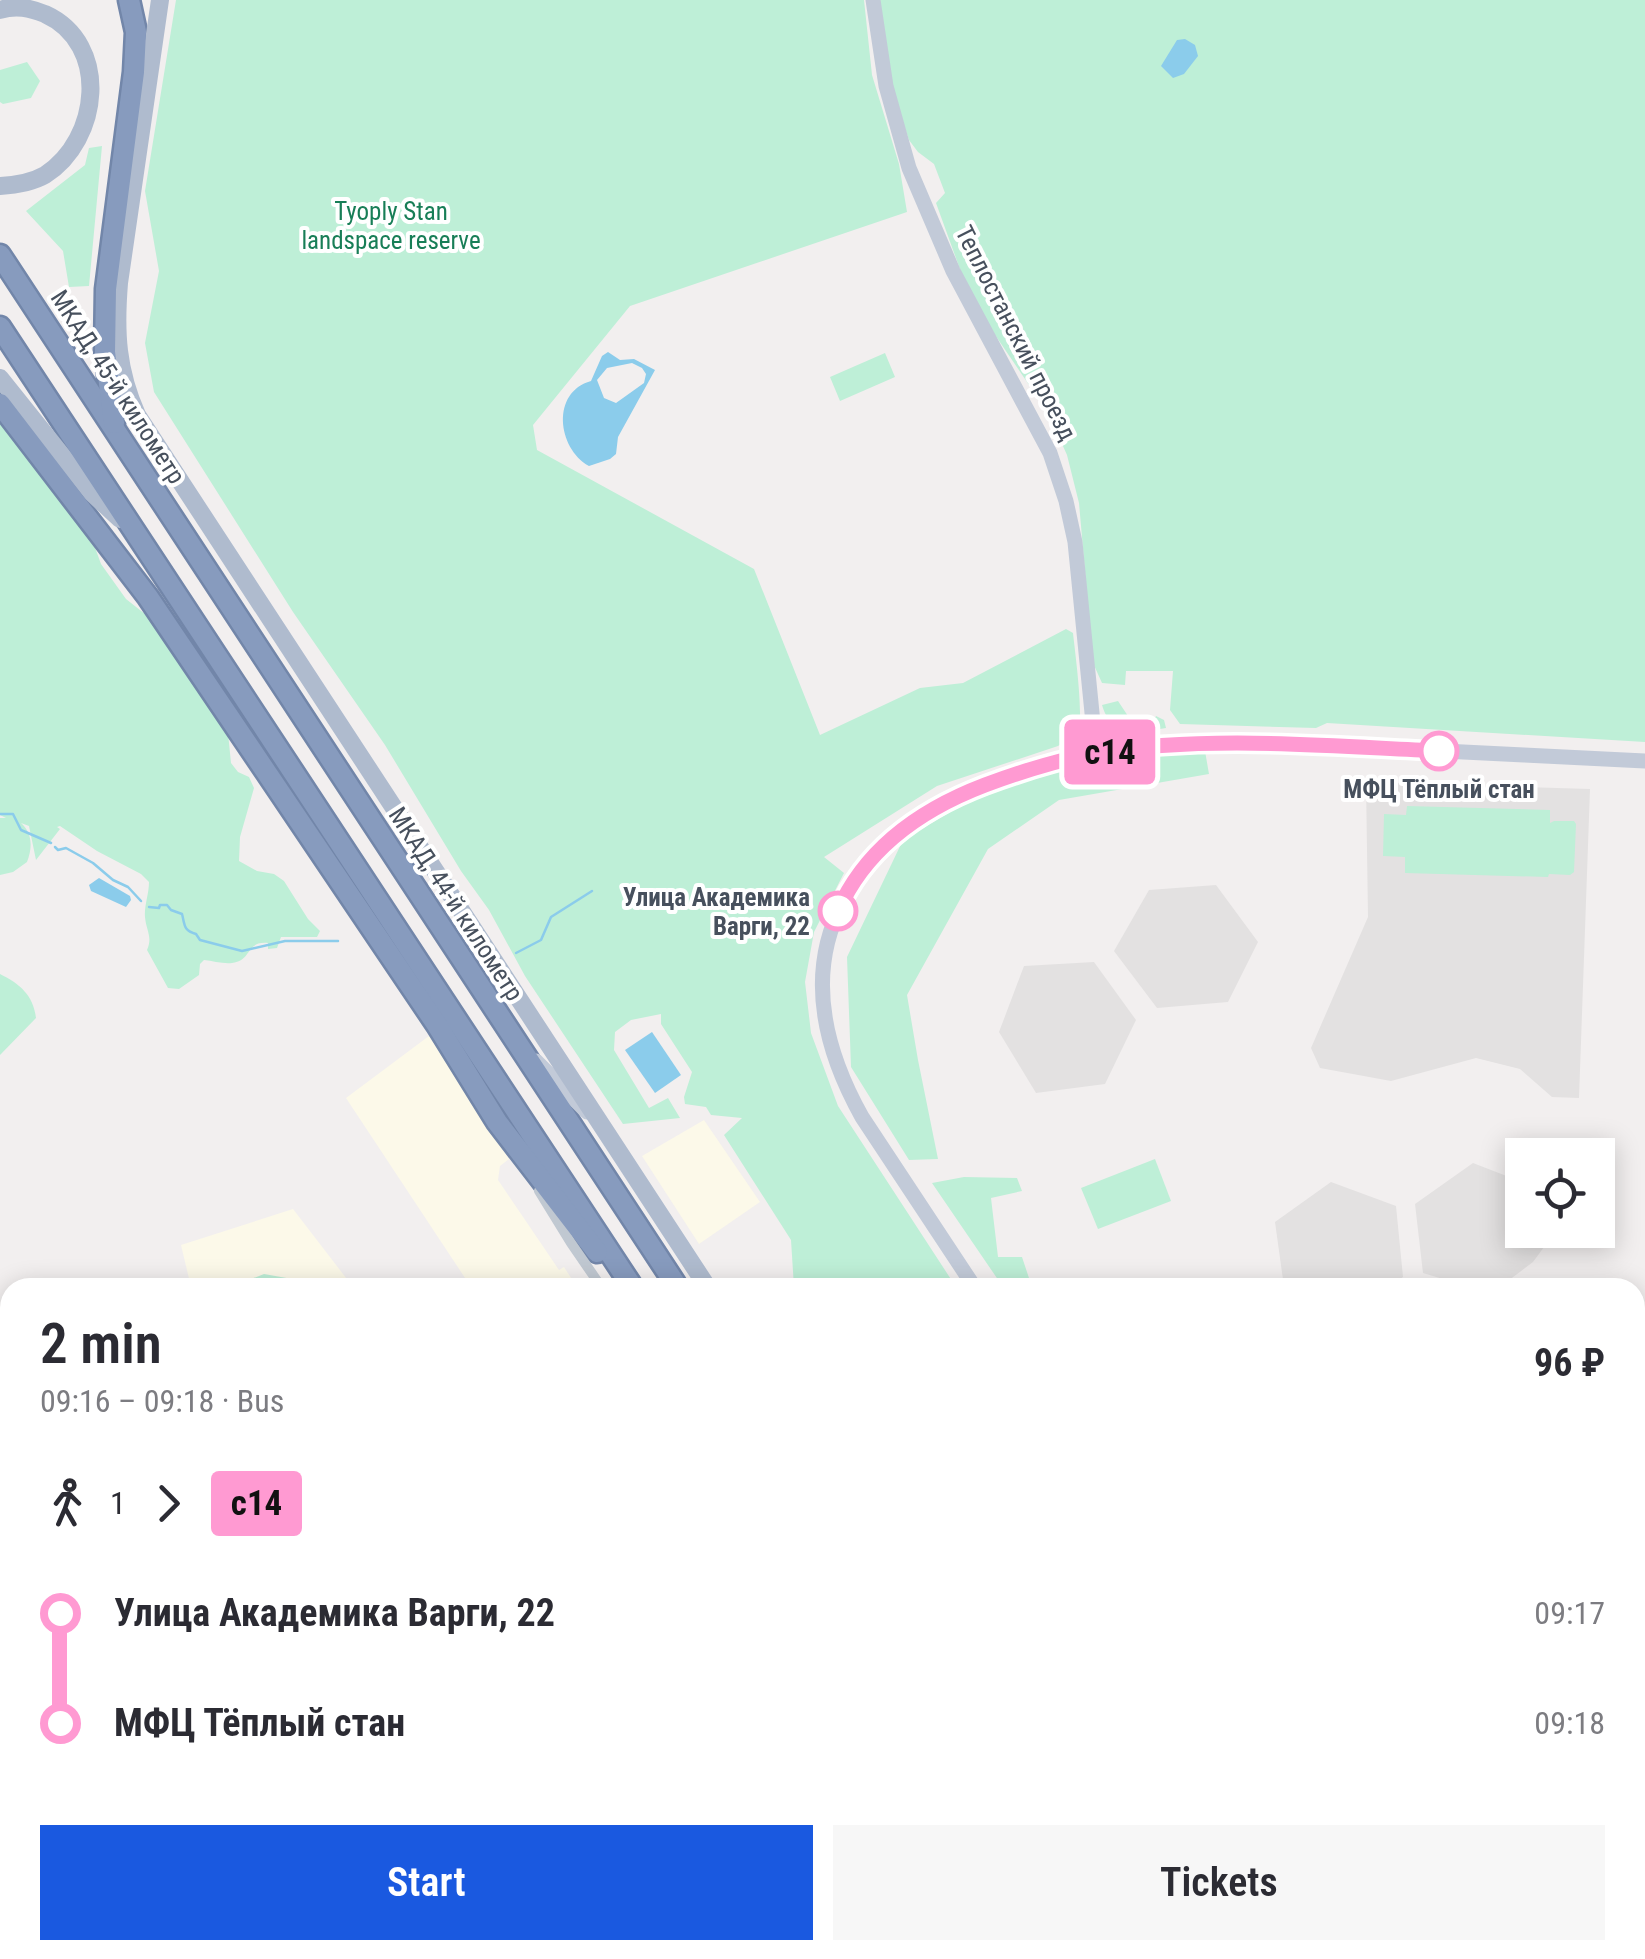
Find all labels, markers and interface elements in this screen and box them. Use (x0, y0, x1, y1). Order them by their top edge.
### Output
park label: Tyoply Stan landspace reserve (301, 197, 481, 255)
street label: Теплостанский проезд (949, 221, 1083, 445)
street label: МКАД, 45-й километр (45, 285, 191, 489)
line badge: с14 (1052, 720, 1168, 784)
text: с14 (1084, 732, 1136, 773)
marker: МФЦ Тёплый стан (1420, 732, 1458, 770)
place label: МФЦ Тёплый стан (1343, 775, 1535, 804)
street label: МКАД, 44-й километр (383, 802, 529, 1006)
place label: Улица Академика Варги, 22 (623, 883, 810, 941)
marker: Улица Академика Варги, 22 (819, 892, 857, 930)
map controls (1505, 1138, 1615, 1248)
button: locate (1505, 1138, 1615, 1248)
text: 2 min (40, 1312, 162, 1376)
text: 96 ₽ (1534, 1341, 1605, 1385)
text: 09:16 – 09:18 · Bus (40, 1382, 284, 1420)
icon: walk (40, 1476, 95, 1531)
icon: forward (141, 1476, 196, 1531)
text: с14 (231, 1483, 282, 1524)
text: 1 (110, 1484, 126, 1522)
text: Улица Академика Варги, 22 (114, 1591, 555, 1635)
text: 09:17 (1534, 1594, 1605, 1632)
text: МФЦ Тёплый стан (114, 1701, 405, 1745)
text: 09:18 (1534, 1704, 1605, 1742)
button: Start (40, 1825, 813, 1940)
button: Tickets (833, 1825, 1605, 1940)

